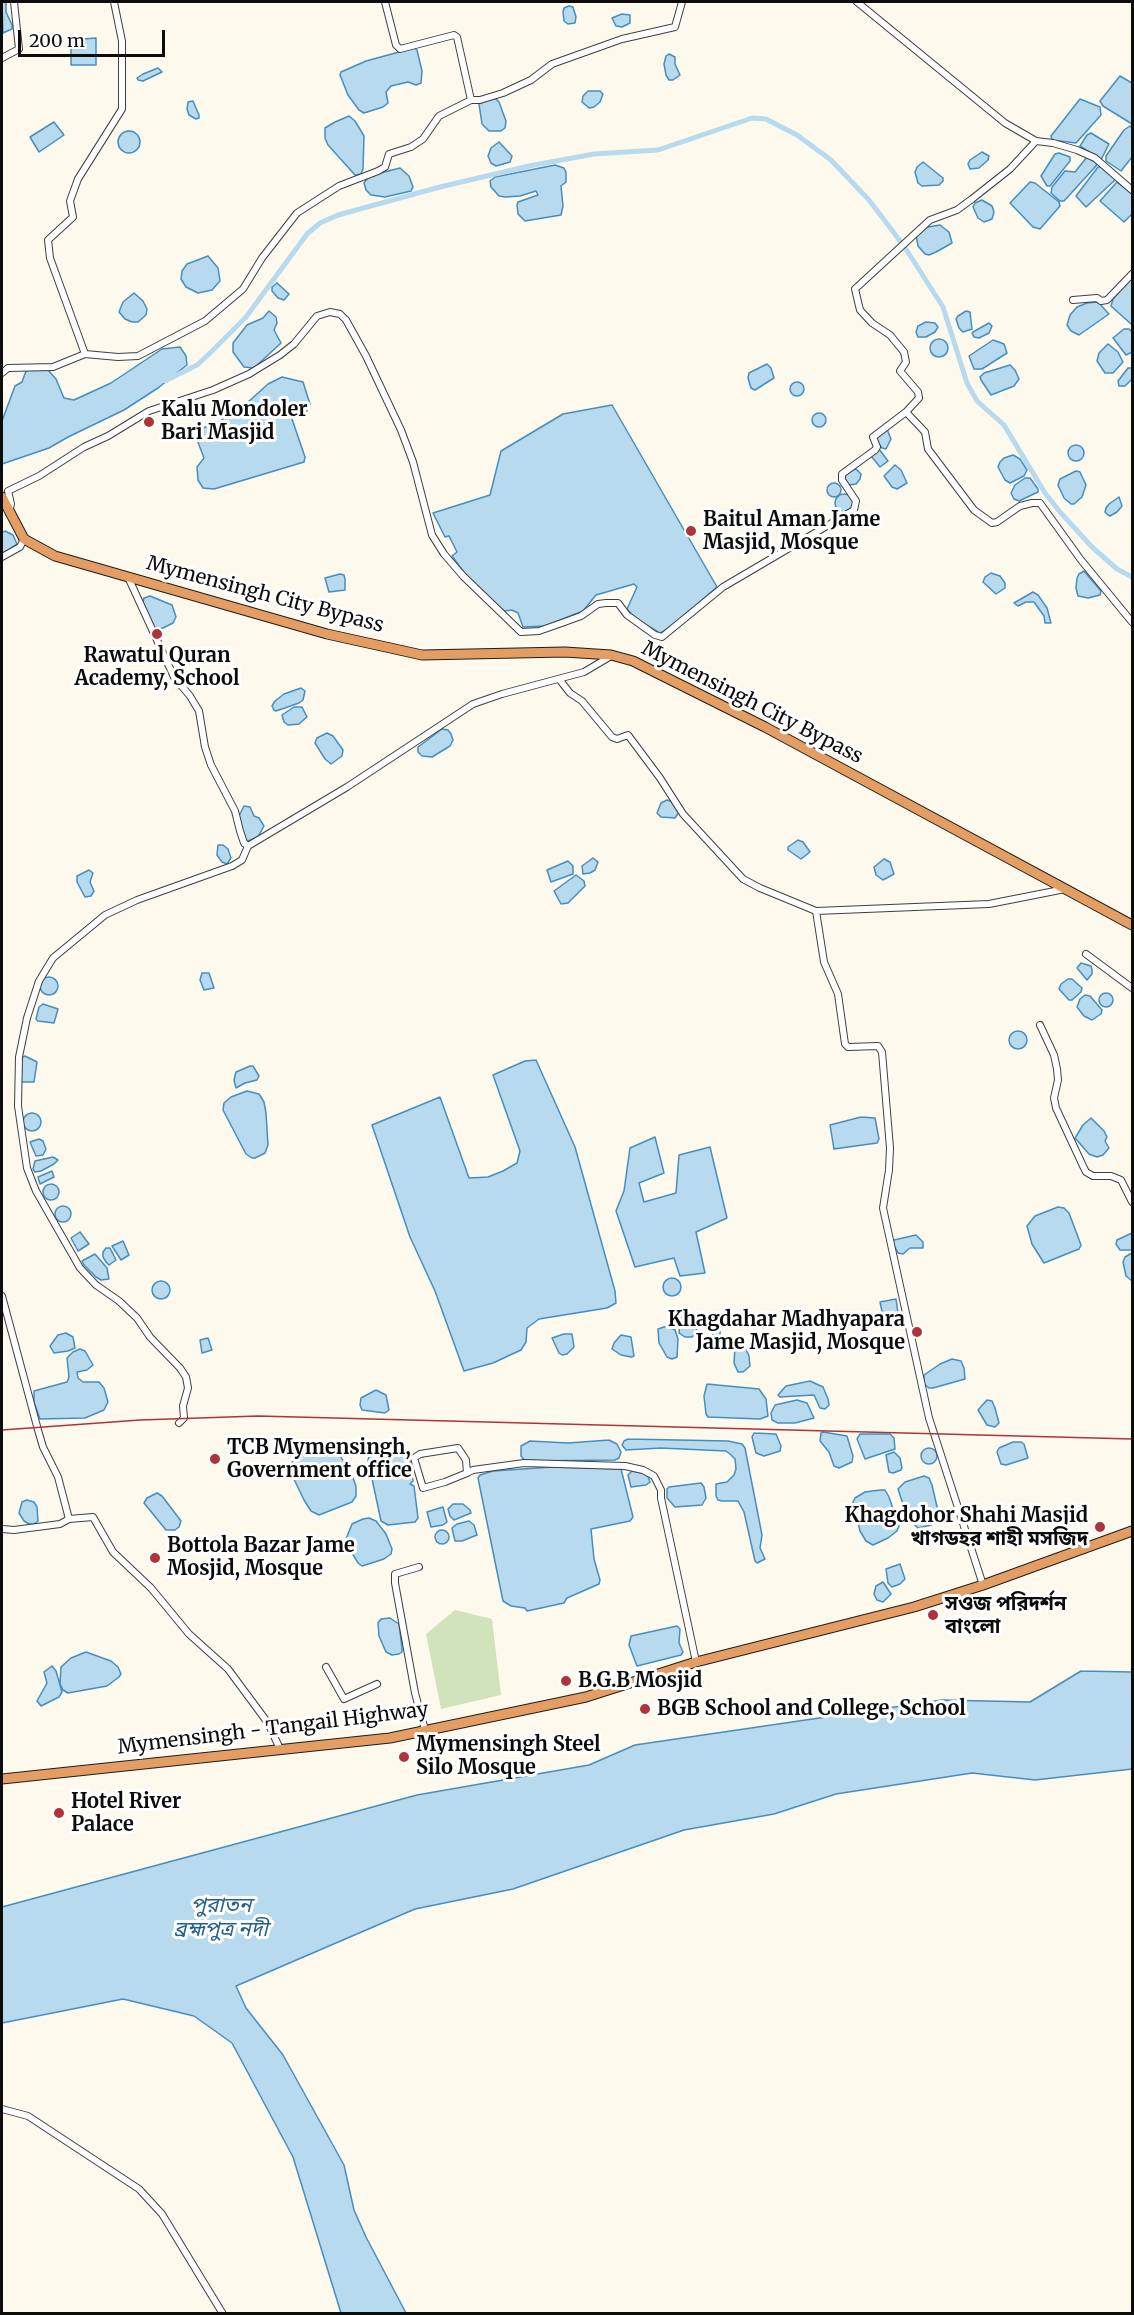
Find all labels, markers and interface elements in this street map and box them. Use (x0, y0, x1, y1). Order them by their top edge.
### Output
scale bar (21, 18, 168, 56)
text: 200 m (29, 29, 85, 52)
place label: Kalu Mondoler Bari Masjid (161, 398, 307, 445)
marker: Kalu Mondoler Bari Masjid (142, 415, 156, 429)
place label: Baitul Aman Jame Masjid, Mosque (703, 508, 880, 555)
marker: Baitul Aman Jame Masjid, Mosque (684, 524, 698, 538)
street label: Mymensingh City Bypass (144, 552, 386, 638)
marker: Rawatul Quran Academy, School (150, 627, 164, 641)
street label: Mymensingh City Bypass (638, 637, 866, 769)
place label: Rawatul Quran Academy, School (75, 644, 239, 691)
place label: Khagdahar Madhyapara Jame Masjid, Mosque (668, 1308, 905, 1355)
marker: Khagdahar Madhyapara Jame Masjid, Mosque (910, 1325, 924, 1339)
place label: TCB Mymensingh, Government office (227, 1436, 412, 1483)
marker: TCB Mymensingh, Government office (208, 1452, 222, 1466)
place label: Khagdohor Shahi Masjid খাগডহর শাহী মসজিদ (844, 1504, 1088, 1551)
marker: Khagdohor Shahi Masjid খাগডহর শাহী মসজিদ (1093, 1520, 1107, 1534)
place label: Bottola Bazar Jame Mosjid, Mosque (167, 1534, 355, 1581)
marker: Bottola Bazar Jame Mosjid, Mosque (148, 1551, 162, 1565)
place label: সওজ পরিদর্শন বাংলো (945, 1592, 1066, 1639)
marker: সওজ পরিদর্শন বাংলো (926, 1608, 940, 1622)
place label: B.G.B Mosjid (578, 1669, 702, 1693)
marker: B.G.B Mosjid (559, 1674, 573, 1688)
place label: BGB School and College, School (657, 1697, 966, 1721)
street label: Mymensingh - Tangail Highway (116, 1698, 430, 1760)
marker: BGB School and College, School (638, 1702, 652, 1716)
place label: Mymensingh Steel Silo Mosque (416, 1733, 600, 1780)
marker: Mymensingh Steel Silo Mosque (397, 1750, 411, 1764)
place label: Hotel River Palace (71, 1790, 181, 1837)
marker: Hotel River Palace (52, 1806, 66, 1820)
water label: পুরাতন ব্রহ্মপুত্র নদী (174, 1893, 268, 1943)

